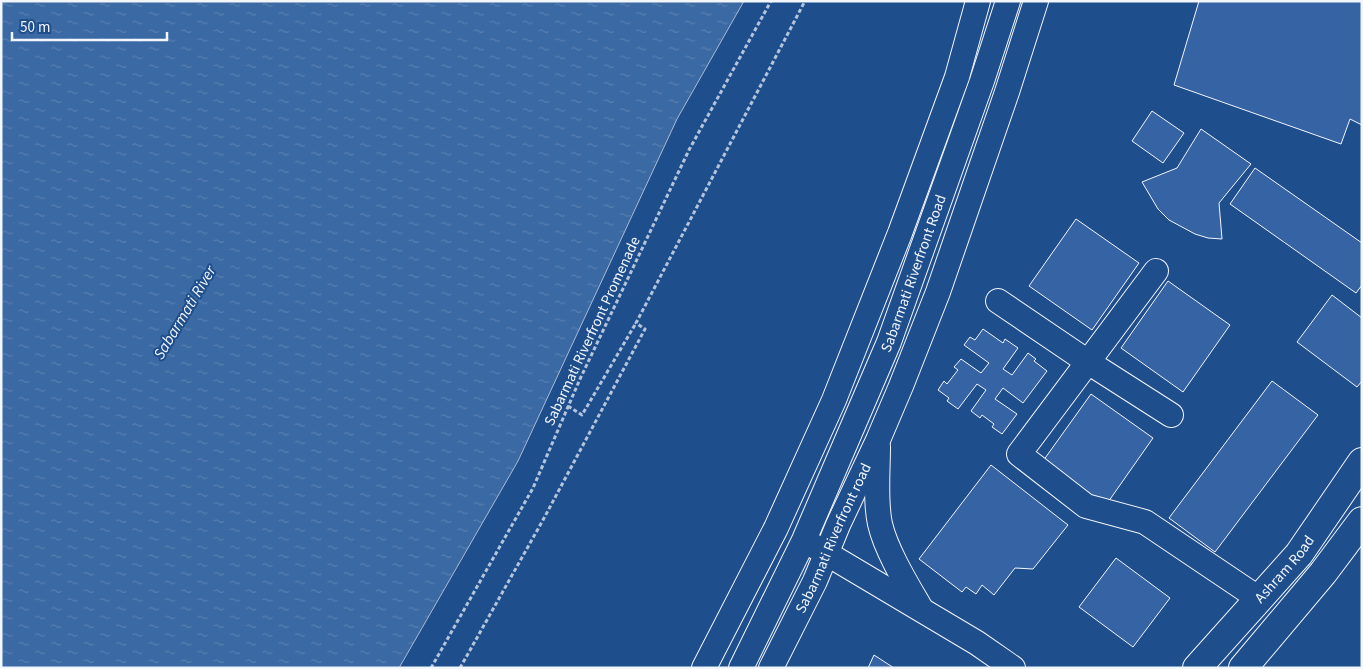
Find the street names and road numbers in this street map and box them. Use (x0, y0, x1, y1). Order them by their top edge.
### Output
street label: Sabarmati Riverfront Road (876, 192, 952, 356)
street label: Sabarmati Riverfront Promenade (539, 233, 646, 429)
street label: Sabarmati Riverfront road (790, 460, 877, 617)
street label: Ashram Road (1250, 531, 1320, 608)

